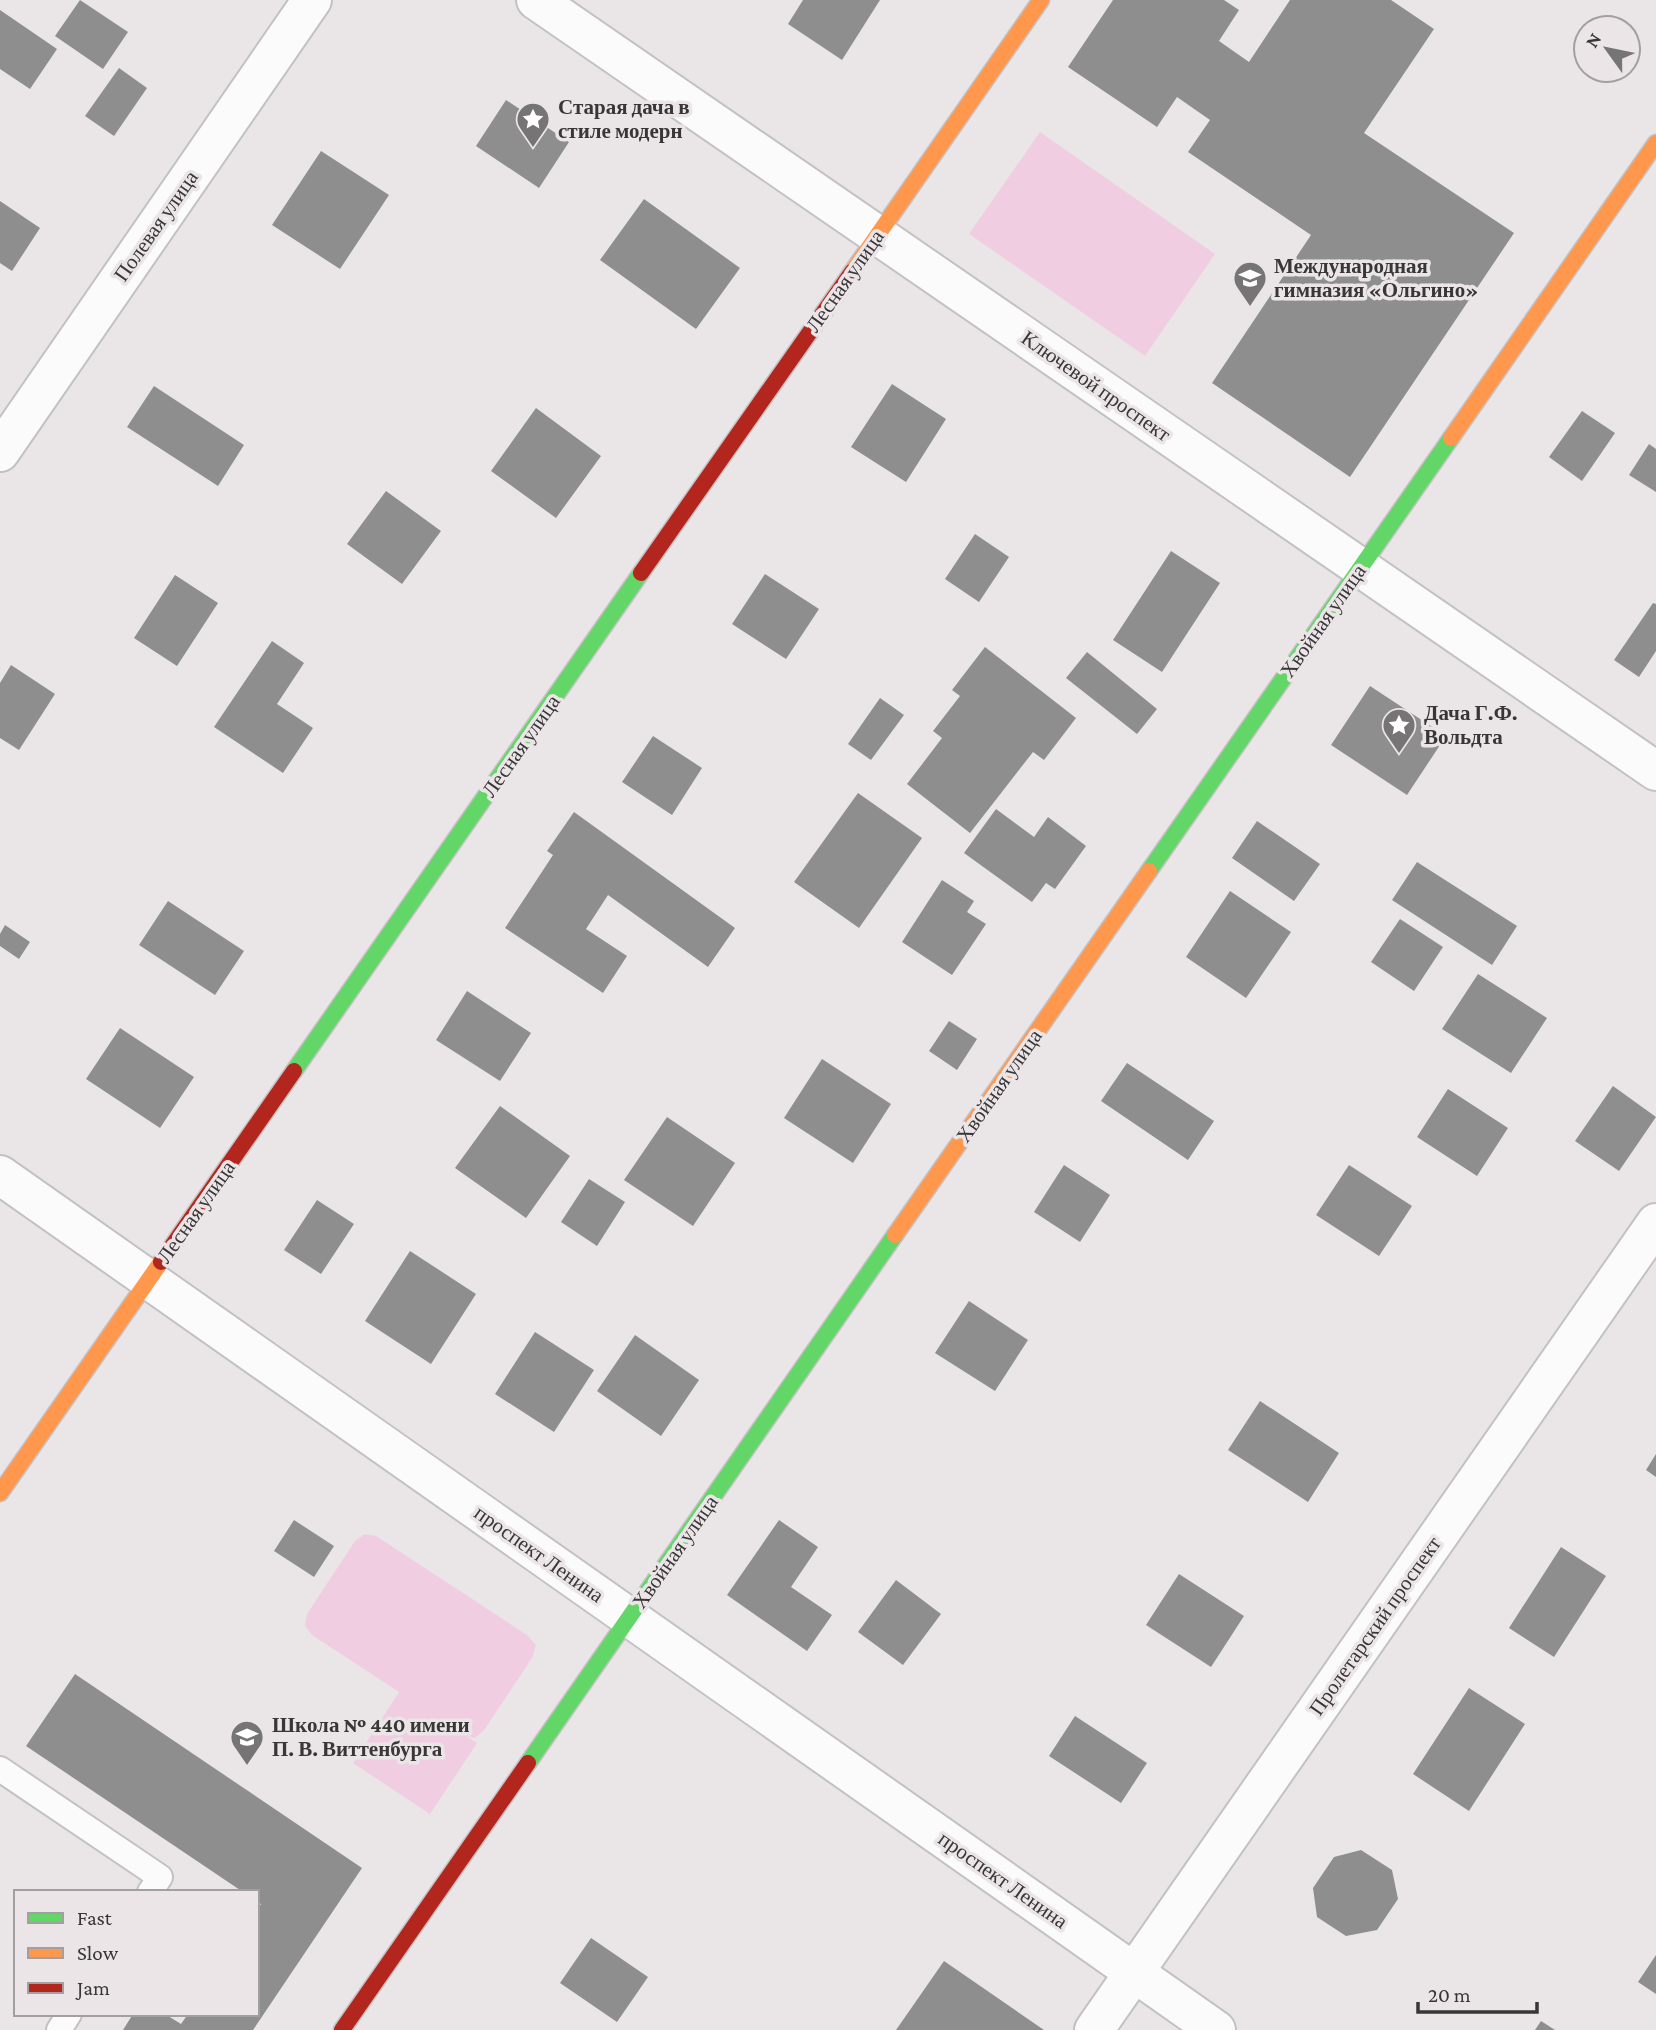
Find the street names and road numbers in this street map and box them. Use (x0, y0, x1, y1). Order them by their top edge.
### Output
street label: Полевая улица (109, 165, 203, 286)
street label: Лесная улица (801, 225, 889, 337)
street label: Ключевой проспект (1017, 326, 1175, 446)
street label: Хвойная улица (1275, 559, 1371, 682)
street label: Лесная улица (477, 690, 565, 802)
street label: Хвойная улица (951, 1024, 1047, 1147)
street label: Лесная улица (152, 1156, 240, 1268)
street label: Хвойная улица (627, 1490, 723, 1613)
street label: проспект Ленина (470, 1501, 609, 1608)
street label: Пролетарский проспект (1304, 1532, 1446, 1720)
street label: проспект Ленина (934, 1827, 1073, 1934)

